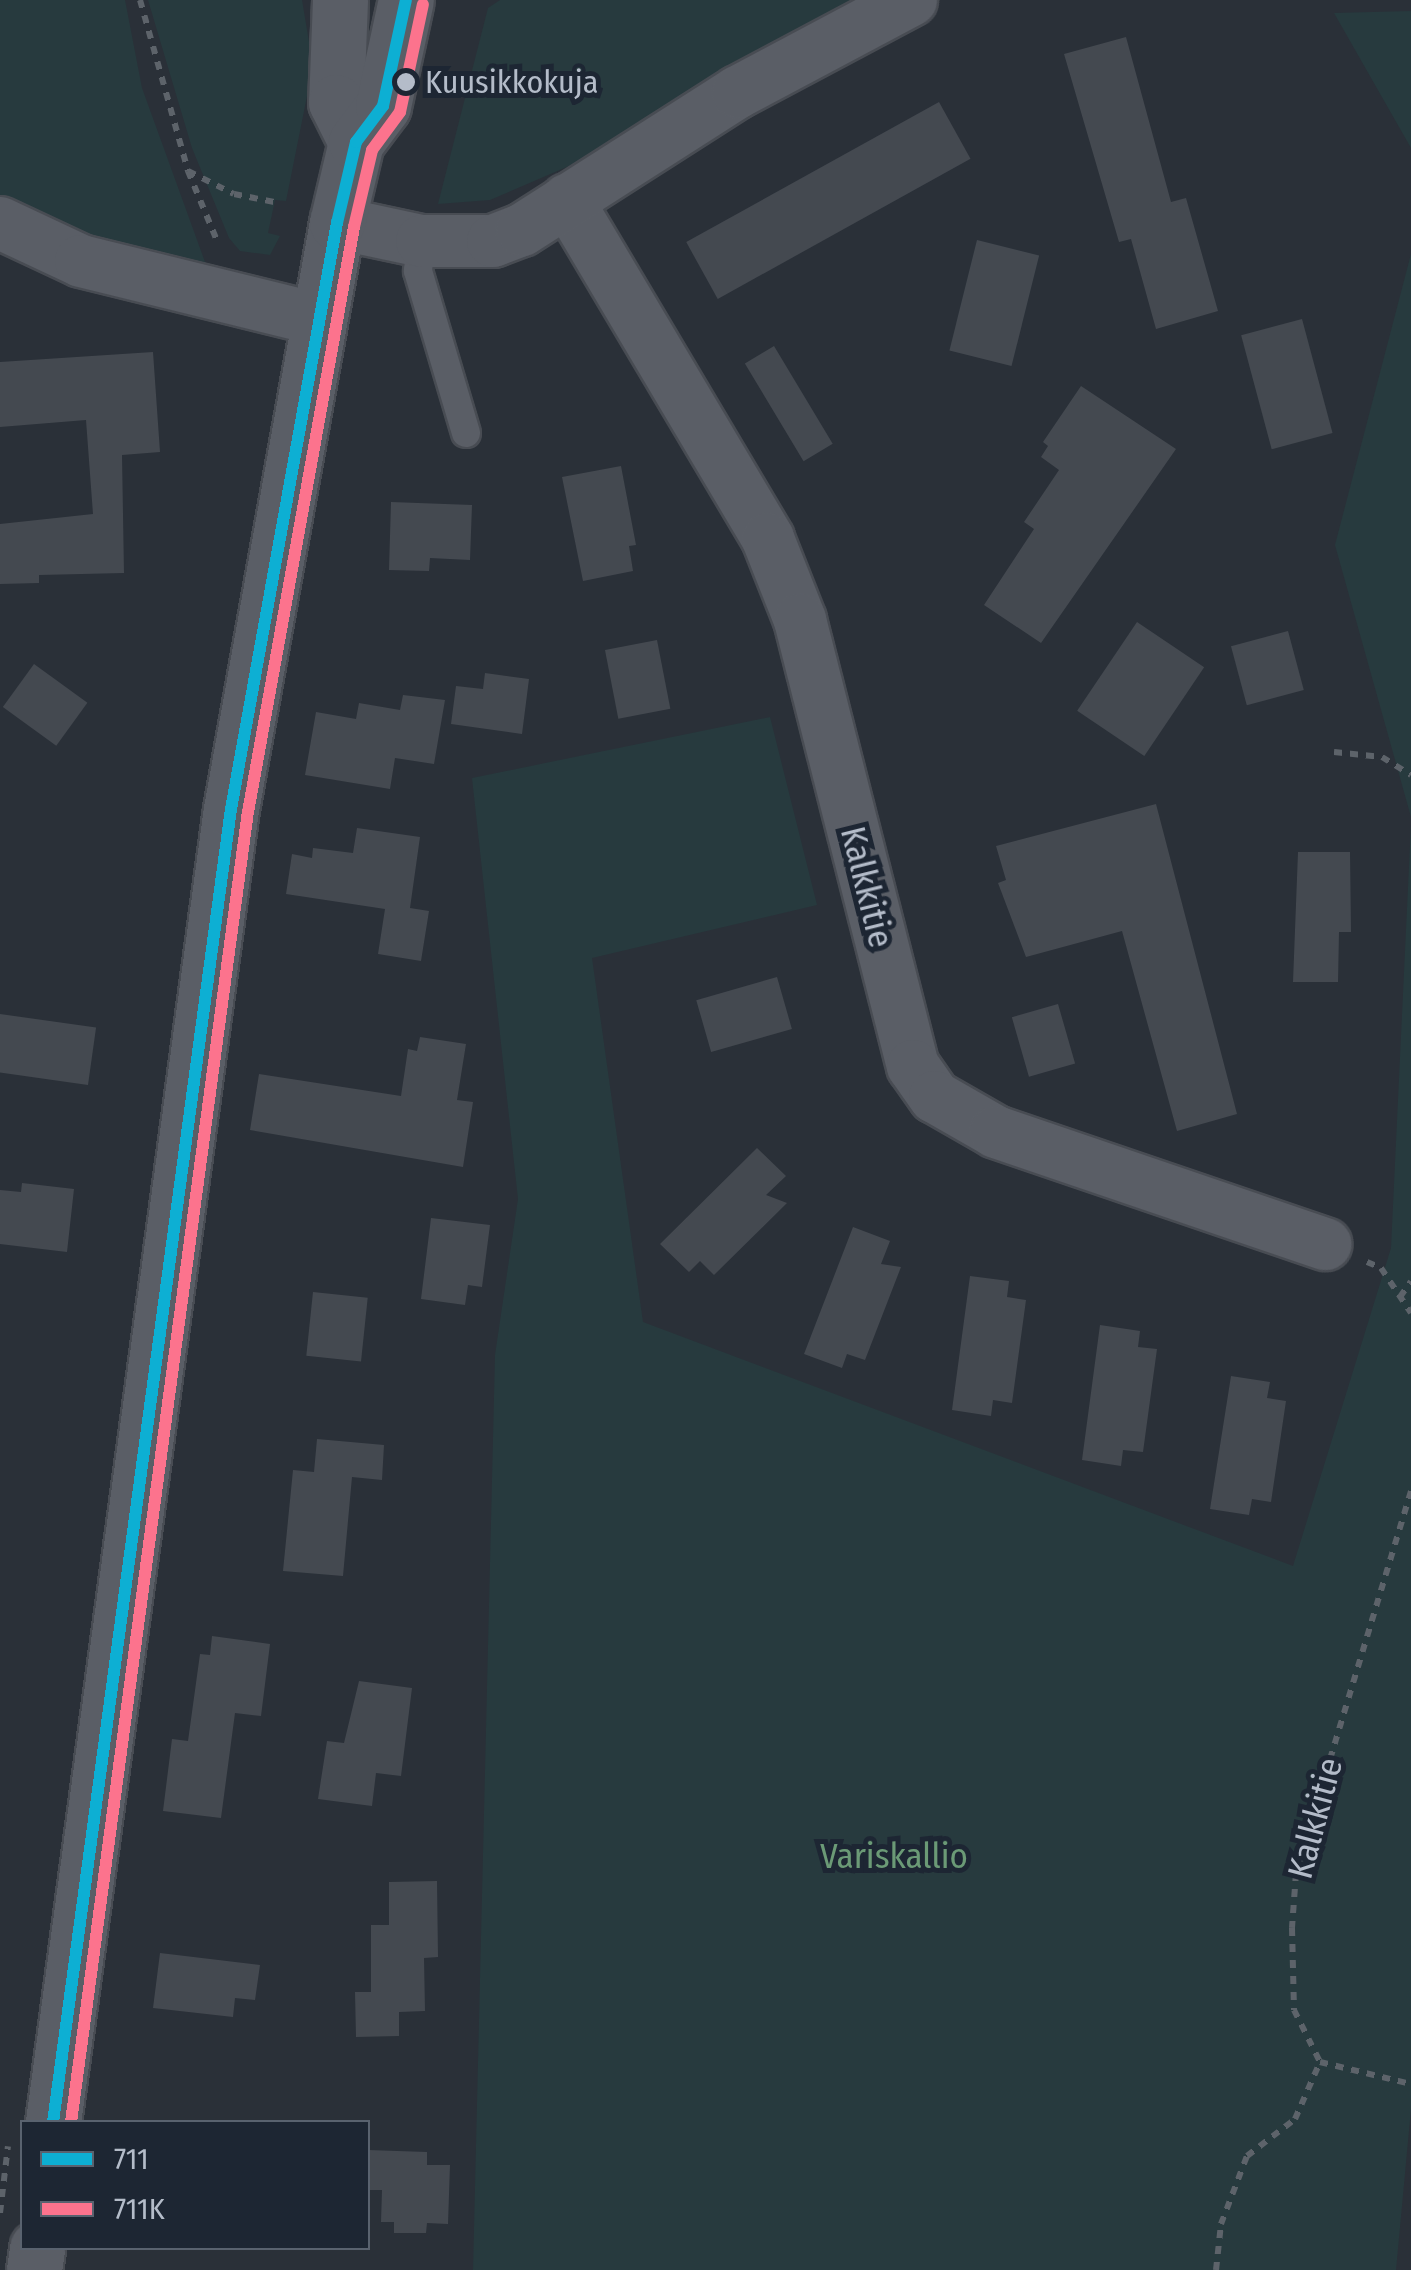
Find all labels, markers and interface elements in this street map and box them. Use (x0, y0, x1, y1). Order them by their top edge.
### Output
place label: Kuusikkokuja (425, 63, 598, 101)
marker: Kuusikkokuja (396, 72, 416, 92)
street label: Kalkkitie (832, 822, 902, 952)
street label: Kalkkitie (1279, 1753, 1351, 1883)
park label: Variskallio (820, 1835, 968, 1877)
legend (20, 2120, 370, 2250)
text: 711 (114, 2141, 149, 2177)
text: 711K (114, 2191, 165, 2227)

